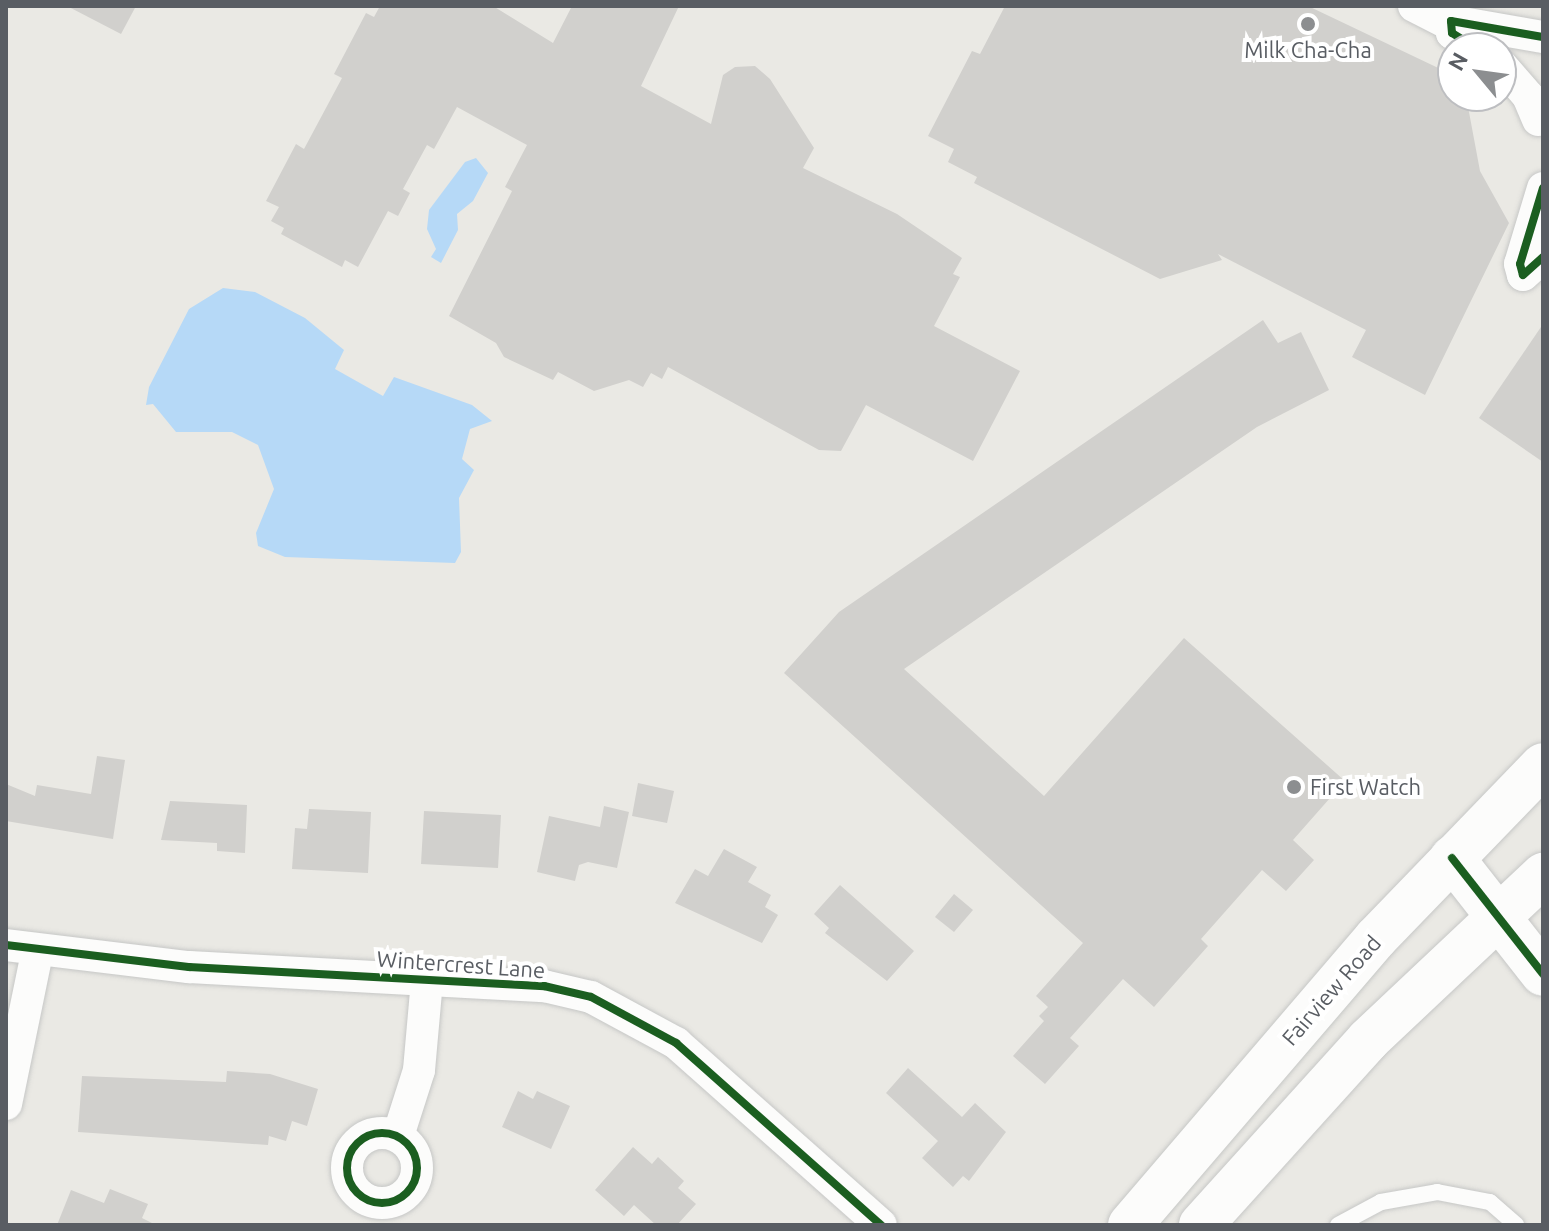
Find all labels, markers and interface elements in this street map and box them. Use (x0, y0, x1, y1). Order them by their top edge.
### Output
marker: Milk Cha-Cha (1299, 15, 1317, 33)
north arrow (1437, 32, 1517, 112)
place label: Milk Cha-Cha (1244, 37, 1372, 63)
text: N (1442, 48, 1472, 74)
place label: First Watch (1310, 774, 1421, 800)
marker: First Watch (1285, 778, 1303, 796)
street label: Fairview Road (1276, 930, 1386, 1050)
street label: Wintercrest Lane (376, 945, 546, 983)

